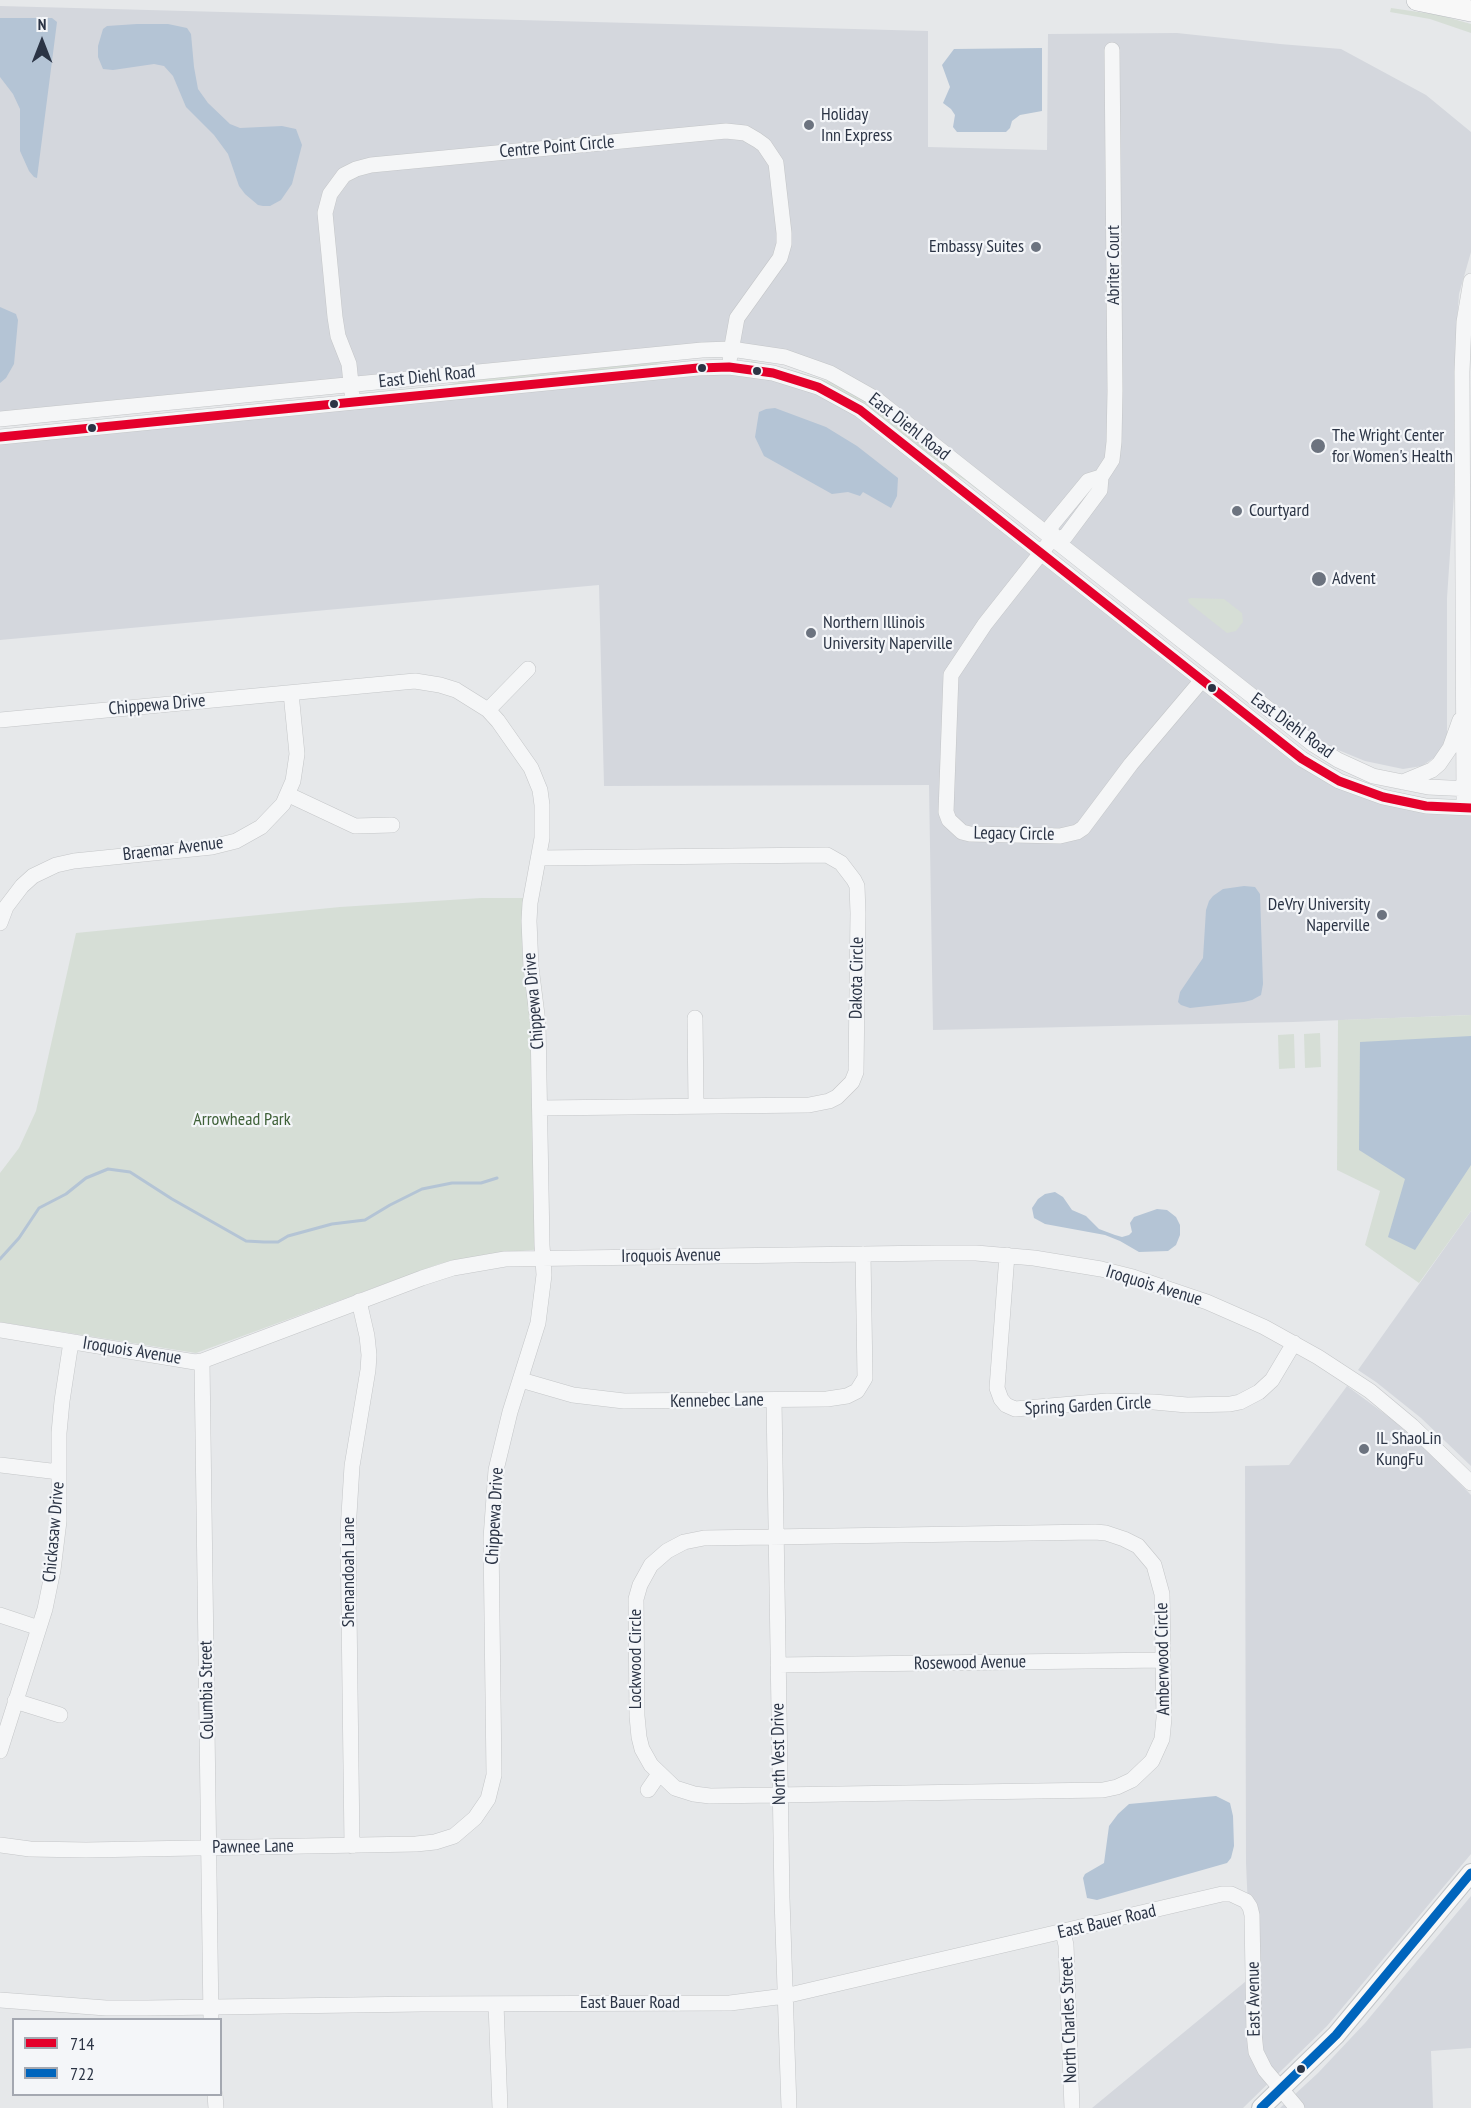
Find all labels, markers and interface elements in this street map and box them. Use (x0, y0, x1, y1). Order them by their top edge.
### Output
north arrow (12, 12, 72, 72)
text: N (38, 14, 46, 34)
place label: Holiday Inn Express (821, 104, 892, 146)
marker: Holiday Inn Express (802, 118, 816, 132)
street label: Centre Point Circle (499, 131, 615, 163)
street label: Abriter Court (1103, 225, 1125, 305)
place label: Embassy Suites (929, 236, 1024, 258)
marker: Embassy Suites (1029, 240, 1043, 254)
street label: East Diehl Road (378, 361, 476, 393)
unlabelled marker (696, 362, 708, 374)
unlabelled marker (751, 365, 763, 377)
street label: East Diehl Road (864, 389, 954, 465)
unlabelled marker (328, 398, 340, 410)
unlabelled marker (86, 422, 98, 434)
place label: The Wright Center for Women's Health (1332, 425, 1453, 468)
marker: The Wright Center for Women's Health (1309, 437, 1327, 455)
place label: Courtyard (1249, 500, 1309, 522)
marker: Courtyard (1230, 504, 1244, 518)
place label: Advent (1332, 568, 1376, 590)
marker: Advent (1310, 570, 1328, 588)
place label: Northern Illinois University Naperville (823, 612, 953, 654)
marker: Northern Illinois University Naperville (804, 626, 818, 640)
unlabelled marker (1206, 682, 1218, 694)
street label: East Diehl Road (1246, 689, 1338, 763)
street label: Chippewa Drive (108, 690, 206, 720)
street label: Legacy Circle (973, 822, 1055, 846)
street label: Braemar Avenue (121, 832, 225, 866)
place label: DeVry University Naperville (1268, 894, 1370, 936)
marker: DeVry University Naperville (1375, 908, 1389, 922)
street label: Dakota Circle (845, 937, 869, 1019)
street label: Chippewa Drive (519, 952, 549, 1050)
park label: Arrowhead Park (193, 1109, 291, 1131)
street label: Iroquois Avenue (621, 1244, 721, 1268)
street label: Iroquois Avenue (1103, 1261, 1205, 1311)
street label: Iroquois Avenue (81, 1333, 183, 1369)
street label: Kennebec Lane (670, 1389, 764, 1413)
street label: Spring Garden Circle (1024, 1392, 1152, 1420)
place label: IL ShaoLin KungFu (1376, 1428, 1441, 1470)
marker: IL ShaoLin KungFu (1357, 1442, 1371, 1456)
street label: Chippewa Drive (482, 1467, 508, 1565)
street label: Chickasaw Drive (39, 1481, 69, 1583)
street label: Shenandoah Lane (338, 1517, 360, 1627)
street label: Amberwood Circle (1151, 1602, 1175, 1716)
street label: Lockwood Circle (625, 1609, 647, 1709)
street label: Columbia Street (195, 1640, 219, 1740)
street label: Rosewood Avenue (914, 1651, 1026, 1675)
street label: North Vest Drive (767, 1703, 791, 1805)
street label: Pawnee Lane (212, 1835, 294, 1859)
street label: East Bauer Road (1056, 1900, 1158, 1944)
street label: North Charles Street (1056, 1956, 1082, 2084)
street label: East Avenue (1243, 1961, 1265, 2037)
street label: East Bauer Road (580, 1992, 680, 2014)
legend (12, 2018, 222, 2096)
text: 714 (70, 2032, 94, 2055)
text: 722 (70, 2062, 94, 2085)
unlabelled marker (1295, 2063, 1307, 2075)

